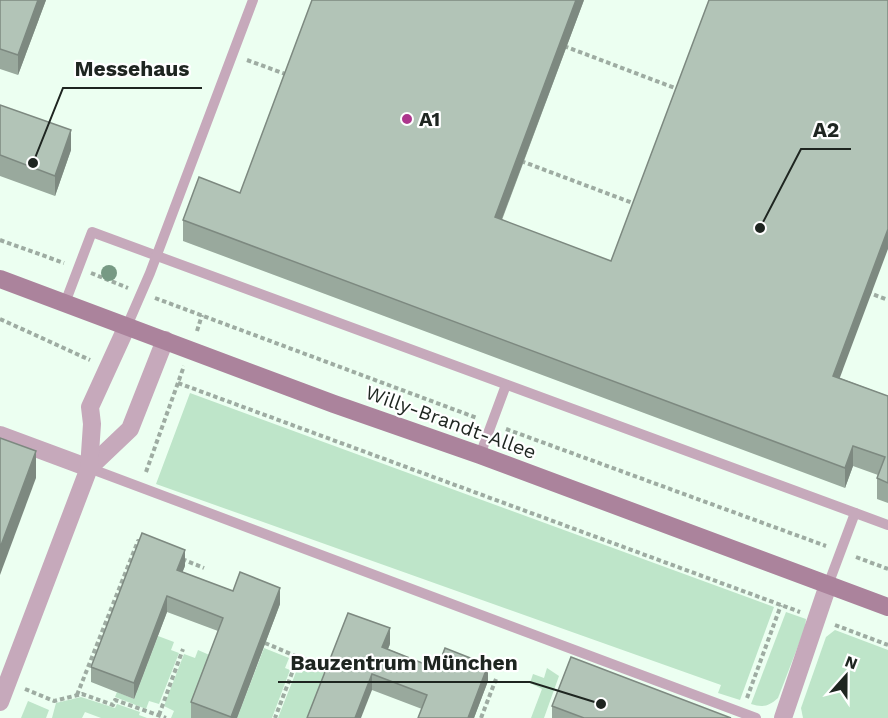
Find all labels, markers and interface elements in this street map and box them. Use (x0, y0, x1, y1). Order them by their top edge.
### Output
callout: Messehaus (63, 49, 202, 88)
text: Messehaus (74, 56, 190, 81)
place label: A1 (419, 107, 440, 131)
callout: A2 (801, 110, 851, 149)
marker: A1 (400, 112, 414, 126)
text: A2 (813, 117, 839, 142)
street label: Willy-Brandt-Allee (362, 380, 540, 464)
callout: Bauzentrum München (278, 643, 530, 682)
north arrow (816, 646, 876, 706)
text: Bauzentrum München (290, 650, 518, 675)
text: N (842, 651, 860, 673)

